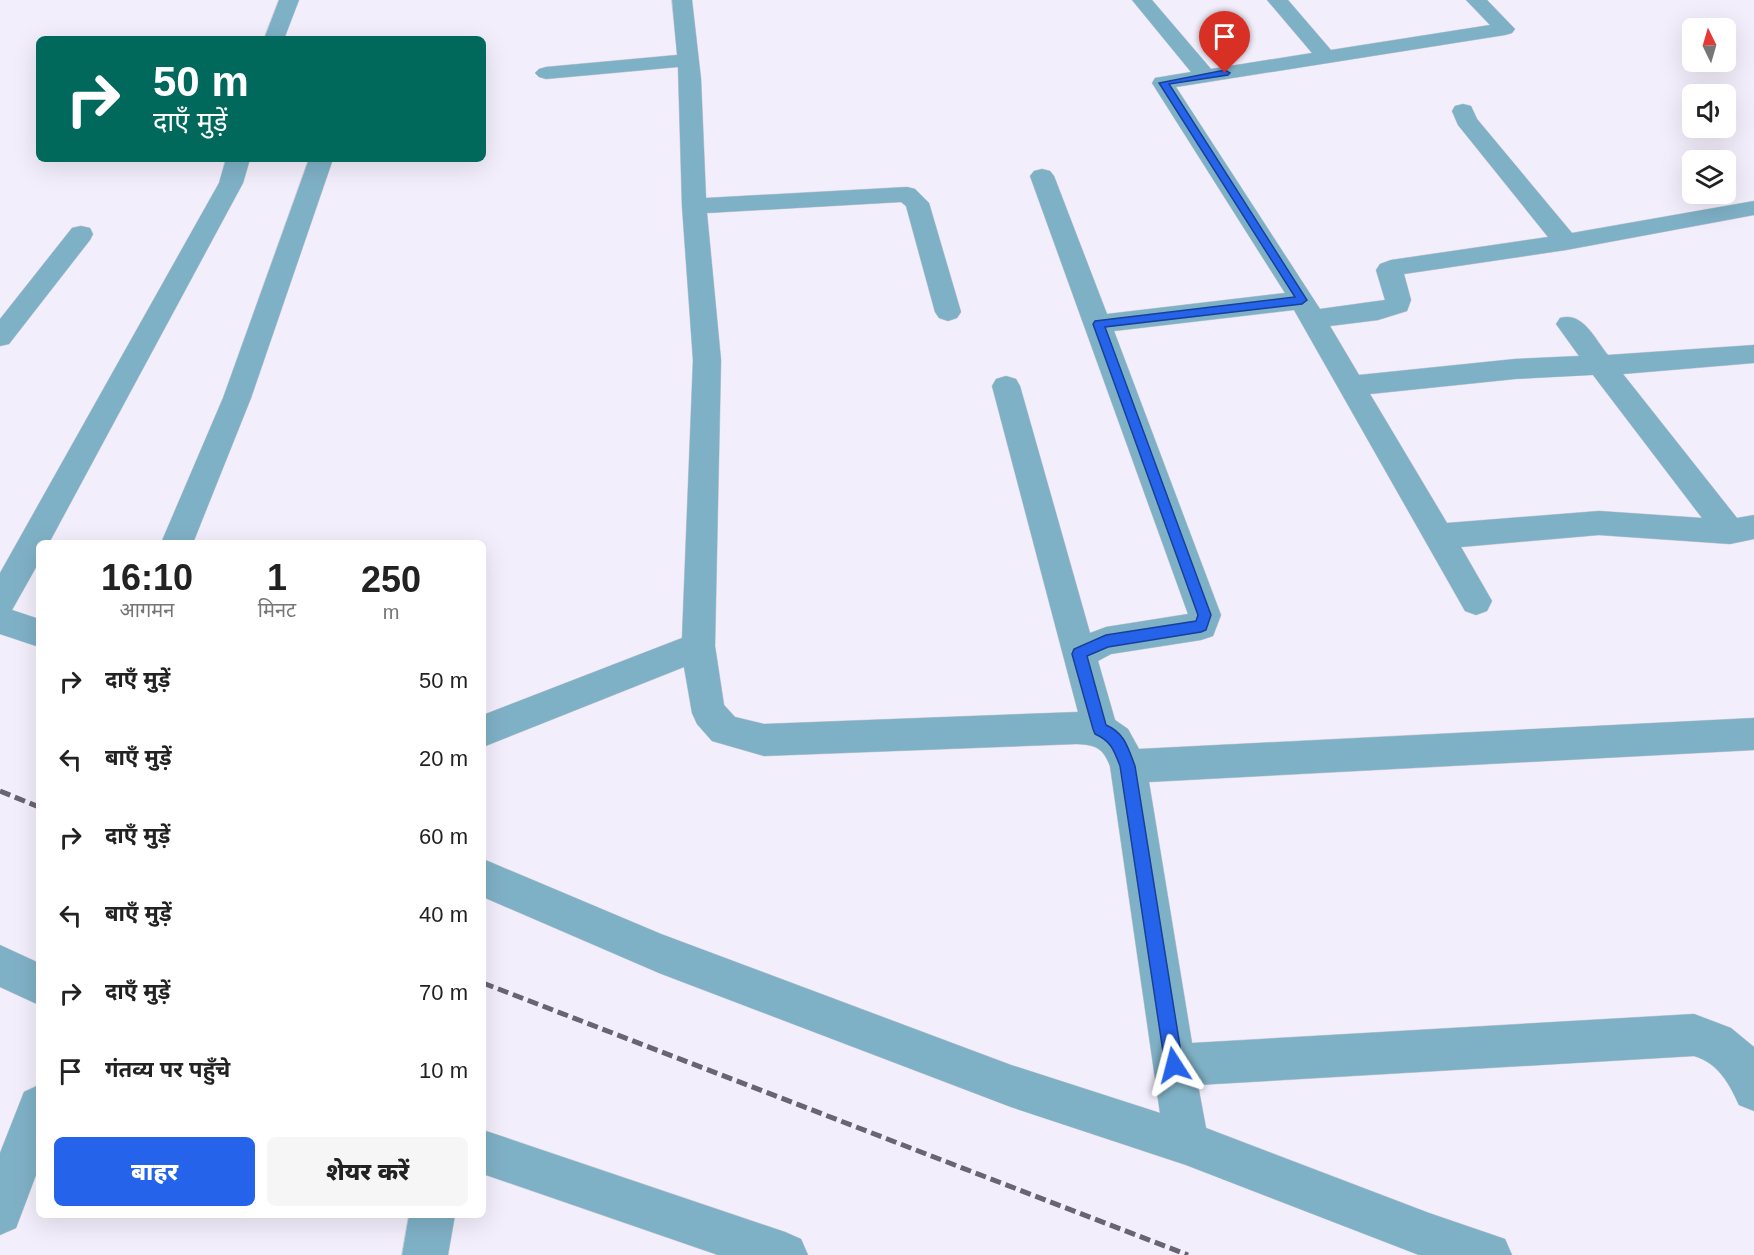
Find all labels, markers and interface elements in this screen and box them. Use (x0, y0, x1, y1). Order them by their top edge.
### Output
pin (1199, 11, 1250, 73)
north arrow (1682, 18, 1736, 72)
map controls (1682, 18, 1736, 204)
icon: arrive (1208, 20, 1241, 53)
text: 50 m (153, 58, 249, 105)
icon: right (54, 60, 132, 138)
button: sound (1682, 84, 1736, 138)
text: दाएँ मुड़ें (153, 107, 227, 137)
button: layers (1682, 150, 1736, 204)
text: 16:10 (101, 557, 193, 598)
text: 1 (267, 557, 287, 598)
text: 250 (361, 559, 421, 600)
text: आगमन (120, 599, 174, 621)
text: मिनट (258, 599, 296, 621)
text: m (383, 601, 399, 623)
icon: right (54, 665, 87, 698)
text: दाएँ मुड़ें (105, 667, 170, 692)
text: 50 m (419, 668, 468, 693)
icon: left (54, 743, 87, 776)
text: बाएँ मुड़ें (105, 745, 171, 770)
text: 20 m (419, 746, 468, 771)
icon: right (54, 821, 87, 854)
text: दाएँ मुड़ें (105, 823, 170, 848)
text: 60 m (419, 824, 468, 849)
icon: left (54, 899, 87, 932)
text: बाएँ मुड़ें (105, 901, 171, 926)
text: 40 m (419, 902, 468, 927)
icon: right (54, 977, 87, 1010)
text: दाएँ मुड़ें (105, 979, 170, 1004)
text: 70 m (419, 980, 468, 1005)
position arrow (1142, 1033, 1206, 1097)
icon: arrive (54, 1055, 87, 1088)
text: गंतव्य पर पहुँचे (105, 1057, 230, 1082)
text: 10 m (419, 1058, 468, 1083)
button: बाहर (54, 1137, 255, 1206)
button: शेयर करें (267, 1137, 468, 1206)

